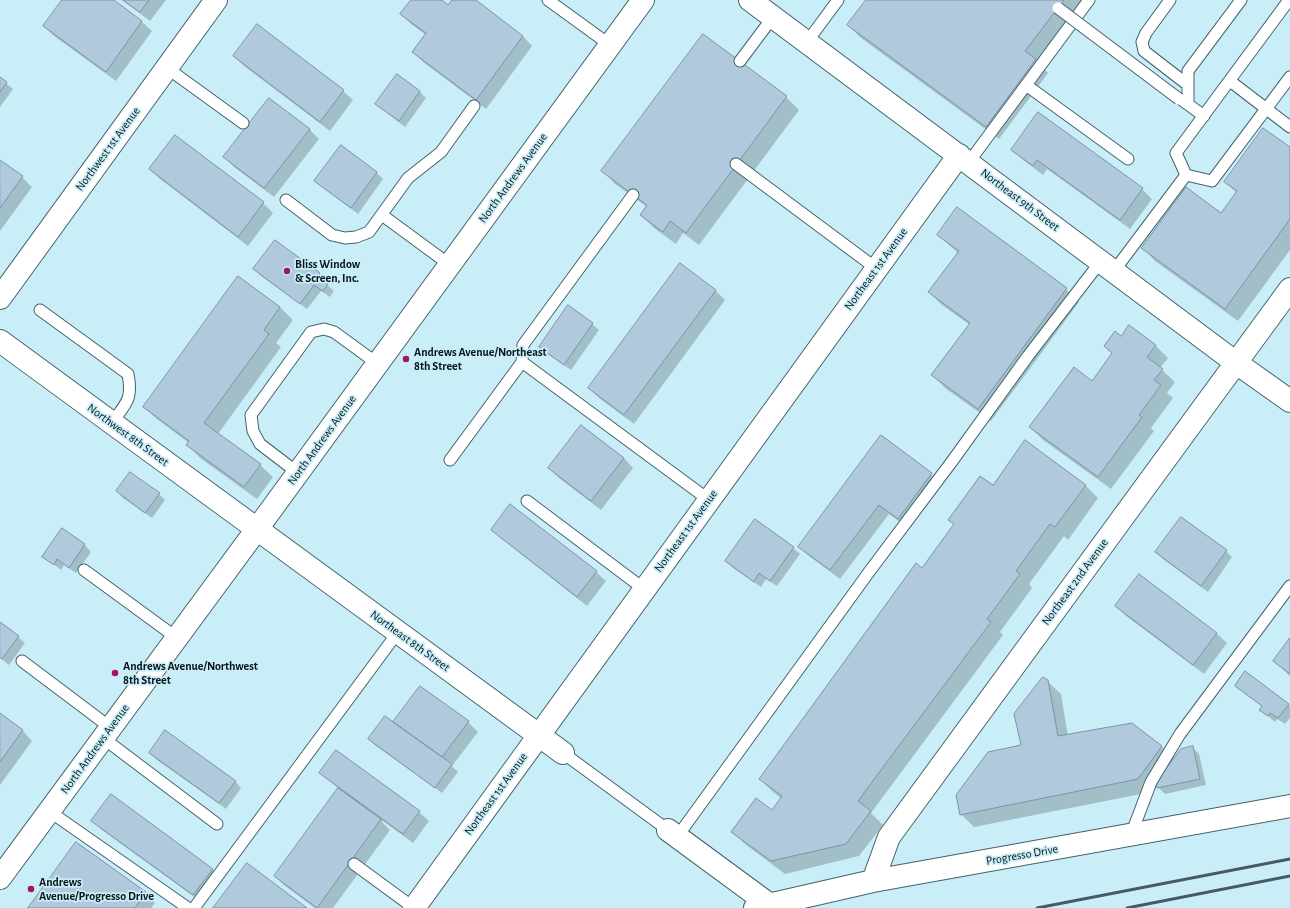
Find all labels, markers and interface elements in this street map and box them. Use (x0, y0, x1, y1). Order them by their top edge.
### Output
street label: Northwest 1st Avenue (73, 104, 143, 194)
street label: North Andrews Avenue (476, 130, 550, 226)
street label: Northeast 9th Street (978, 166, 1062, 234)
street label: Northeast 1st Avenue (841, 225, 911, 313)
place label: Bliss Window & Screen, Inc. (295, 257, 360, 285)
marker: Bliss Window & Screen, Inc. (282, 266, 292, 276)
place label: Andrews Avenue/Northeast 8th Street (414, 345, 547, 373)
marker: Andrews Avenue/Northeast 8th Street (401, 354, 411, 364)
street label: North Andrews Avenue (285, 392, 359, 488)
street label: Northwest 8th Street (84, 401, 172, 469)
street label: Northeast 1st Avenue (651, 487, 721, 575)
street label: Northeast 2nd Avenue (1039, 536, 1111, 628)
street label: Northeast 8th Street (367, 607, 453, 675)
place label: Andrews Avenue/Northwest 8th Street (123, 659, 258, 687)
marker: Andrews Avenue/Northwest 8th Street (110, 668, 120, 678)
street label: North Andrews Avenue (58, 701, 132, 797)
street label: Northeast 1st Avenue (461, 750, 531, 838)
street label: Progresso Drive (985, 842, 1059, 868)
place label: Andrews Avenue/Progresso Drive (39, 875, 154, 903)
marker: Andrews Avenue/Progresso Drive (26, 884, 36, 894)

